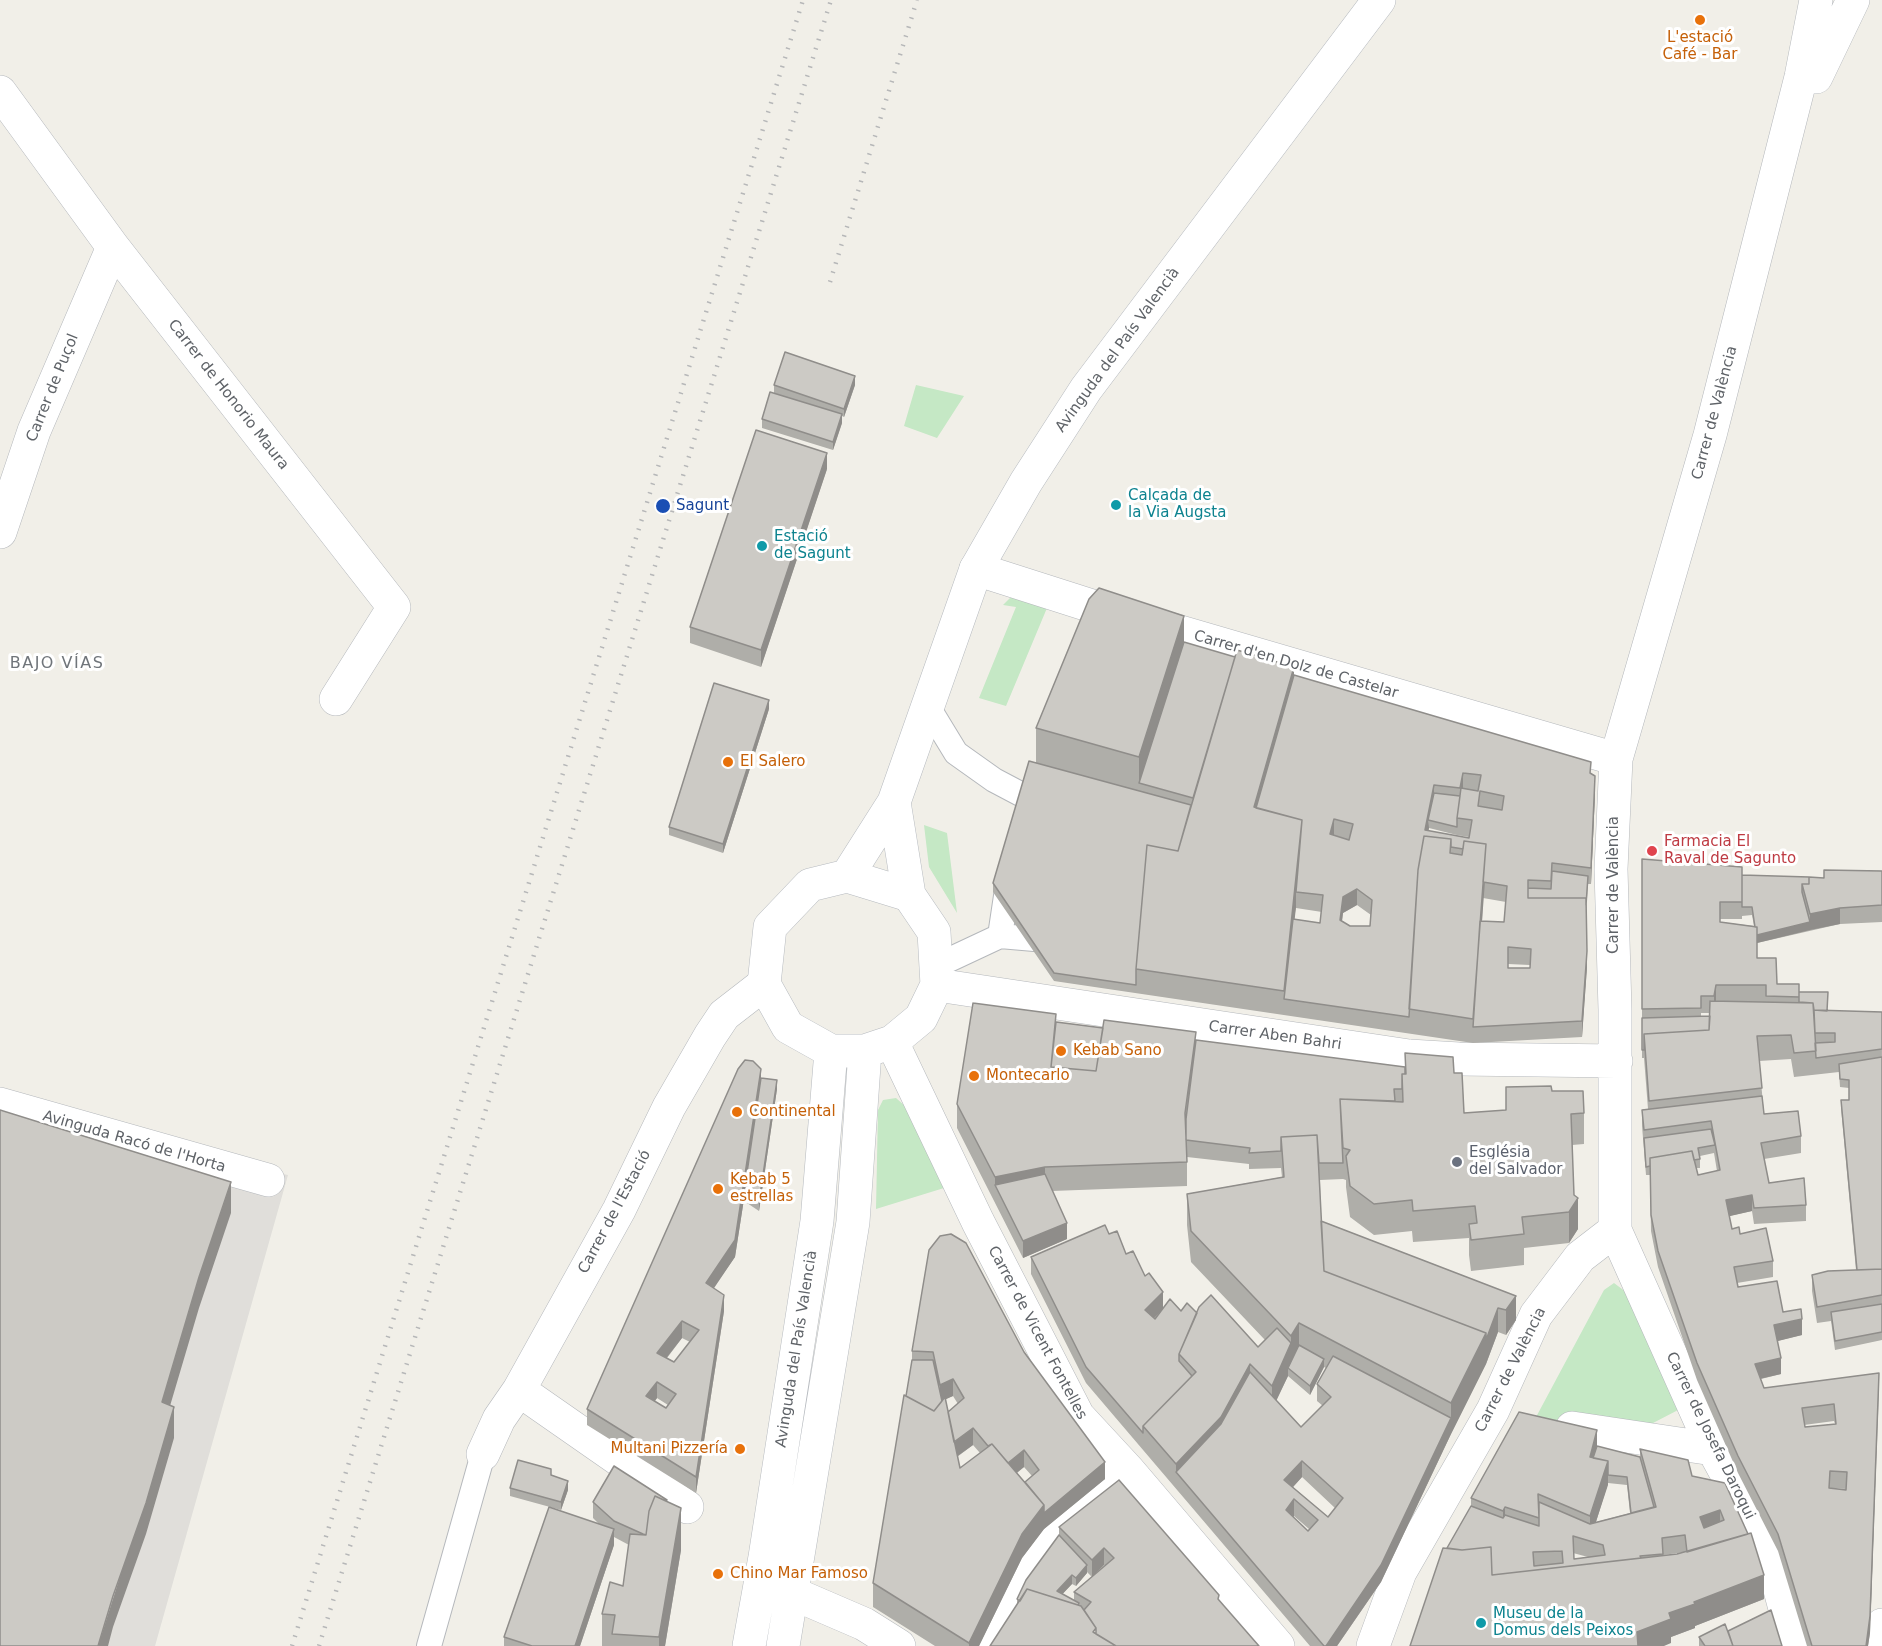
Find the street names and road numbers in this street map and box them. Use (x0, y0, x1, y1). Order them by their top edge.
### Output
street label: Avinguda del País Valencià (1052, 264, 1184, 436)
street label: Carrer de Honorio Maura (164, 316, 292, 474)
street label: Carrer de Puçol (23, 331, 83, 445)
street label: Carrer de València (1688, 344, 1742, 482)
street label: Carrer d'en Dolz de Castelar (1192, 627, 1400, 703)
street label: Carrer de València (1605, 816, 1623, 954)
street label: Carrer Aben Bahri (1207, 1018, 1343, 1054)
street label: Avinguda Racó de l'Horta (40, 1107, 228, 1177)
street label: Carrer de l'Estació (575, 1147, 655, 1277)
street label: Carrer de Vicent Fontelles (983, 1243, 1091, 1423)
street label: Avinguda del País Valencià (773, 1249, 821, 1449)
street label: Carrer de València (1472, 1304, 1550, 1436)
street label: Carrer de Josefa Daroqui (1662, 1349, 1758, 1523)

